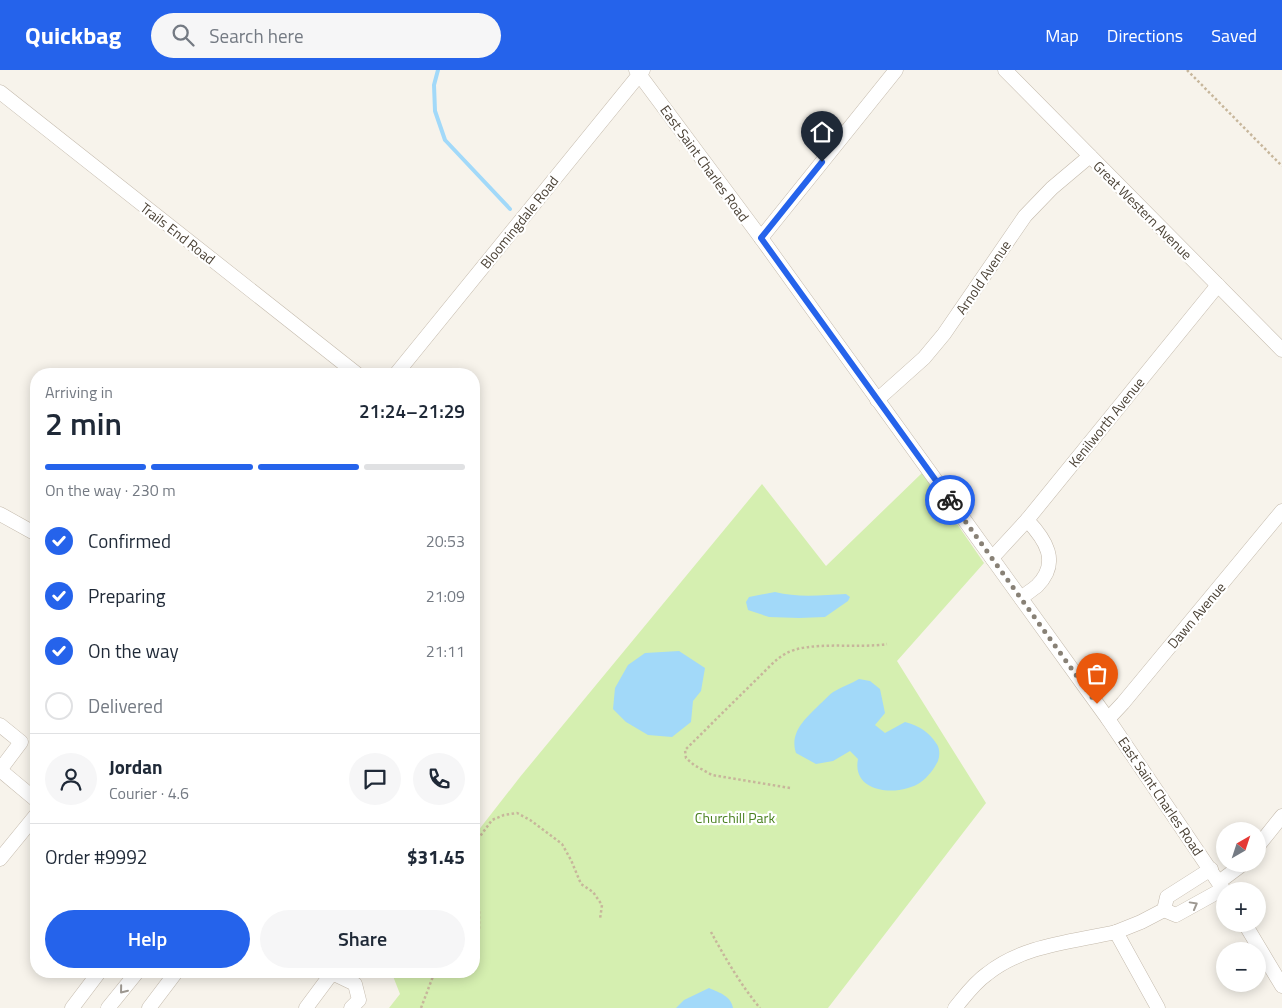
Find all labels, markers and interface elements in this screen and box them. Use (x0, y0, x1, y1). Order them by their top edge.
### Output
search box (151, 13, 501, 58)
text: Quickbag (25, 17, 121, 53)
icon: search (169, 21, 197, 49)
text: Search here (209, 21, 304, 50)
text: Map (1045, 22, 1079, 49)
text: Directions (1107, 22, 1183, 49)
text: Saved (1211, 22, 1257, 49)
street label: East Saint Charles Road (655, 100, 755, 226)
pin (801, 111, 843, 162)
icon: home (808, 118, 836, 146)
street label: Great Western Avenue (1089, 156, 1197, 264)
street label: Bloomingdale Road (475, 171, 563, 273)
street label: Trails End Road (136, 197, 220, 269)
street label: Arnold Avenue (950, 236, 1016, 318)
street label: Kenilworth Avenue (1063, 372, 1149, 472)
text: Arriving in (45, 380, 113, 404)
text: 21:24–21:29 (359, 396, 465, 425)
text: 2 min (45, 399, 122, 447)
courier (925, 475, 975, 525)
text: On the way · 230 m (45, 478, 176, 502)
icon: bike (936, 486, 964, 514)
text: Confirmed (88, 526, 171, 555)
icon: check (45, 527, 73, 555)
text: 20:53 (426, 529, 465, 553)
street label: Dawn Avenue (1162, 577, 1230, 653)
text: Preparing (88, 581, 165, 610)
icon: check (45, 582, 73, 610)
text: 21:09 (426, 584, 465, 608)
text: On the way (88, 636, 179, 665)
icon: check (45, 637, 73, 665)
text: 21:11 (426, 639, 465, 663)
pin (1076, 653, 1118, 704)
icon: bag (1083, 660, 1111, 688)
text: Delivered (88, 691, 163, 720)
street label: East Saint Charles Road (1113, 732, 1209, 860)
text: Jordan (109, 752, 162, 781)
button: person (45, 753, 97, 805)
button: chat (349, 753, 401, 805)
button: phone (413, 753, 465, 805)
text: Courier · 4.6 (109, 781, 189, 805)
park label: Churchill Park (695, 807, 775, 828)
north arrow (1216, 822, 1266, 872)
map controls (1216, 822, 1266, 992)
text: Order #9992 (45, 842, 147, 871)
text: $31.45 (407, 842, 465, 871)
button: + (1216, 882, 1266, 932)
one-way arrow (1188, 901, 1197, 911)
button: Help (45, 910, 250, 968)
button: Share (260, 910, 465, 968)
button: − (1216, 942, 1266, 992)
one-way arrow (119, 984, 128, 993)

